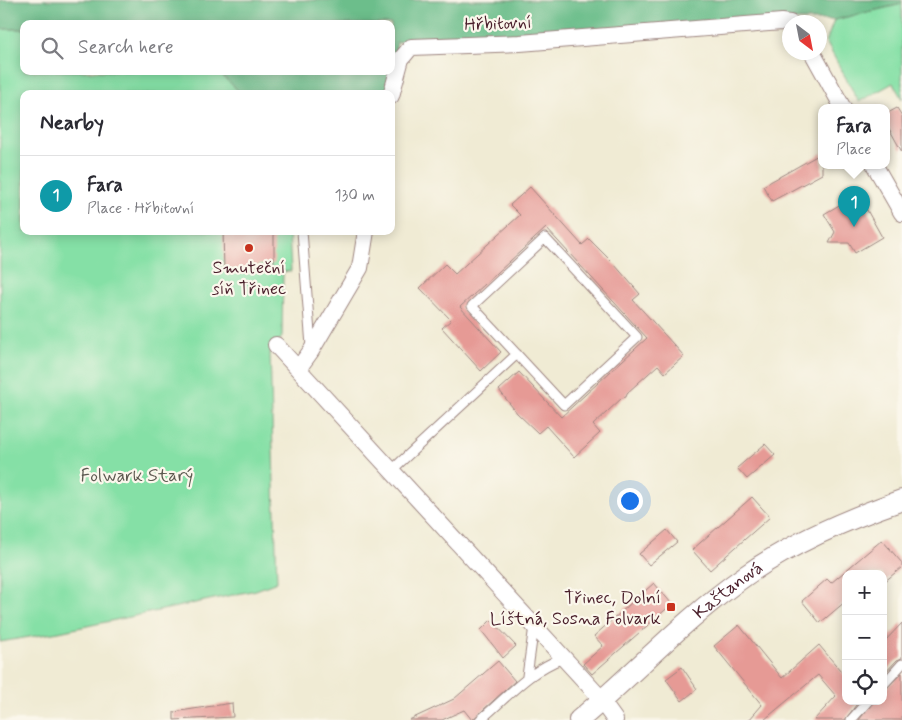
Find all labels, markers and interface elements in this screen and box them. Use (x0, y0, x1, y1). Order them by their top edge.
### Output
street label: Hřbitovní (464, 11, 532, 37)
north arrow (782, 15, 827, 60)
search box (20, 20, 395, 75)
icon: search (38, 34, 66, 62)
text: Search here (78, 35, 174, 60)
popup (818, 104, 890, 169)
text: Nearby (40, 109, 104, 137)
text: Fara (836, 114, 872, 139)
text: Place (836, 139, 871, 160)
text: Fara (87, 173, 123, 198)
text: 1 (52, 185, 60, 206)
text: 130 m (334, 185, 375, 206)
pin: 1 (838, 186, 870, 227)
text: Place · Hřbitovní (87, 198, 194, 219)
marker: Smuteční síň Třinec (243, 242, 255, 254)
place label: Smuteční síň Třinec (212, 256, 286, 301)
park label: Folwark Starý (81, 464, 193, 488)
your location (617, 488, 643, 514)
street label: Kaštanová (688, 556, 768, 625)
map controls (842, 570, 887, 705)
button: + (842, 570, 887, 615)
place label: Třinec, Dolní Líštná, Sosna Folvark (490, 586, 661, 631)
marker: Třinec, Dolní Líštná, Sosna Folvark (665, 601, 677, 613)
button: − (842, 615, 887, 660)
button: locate (842, 660, 887, 705)

